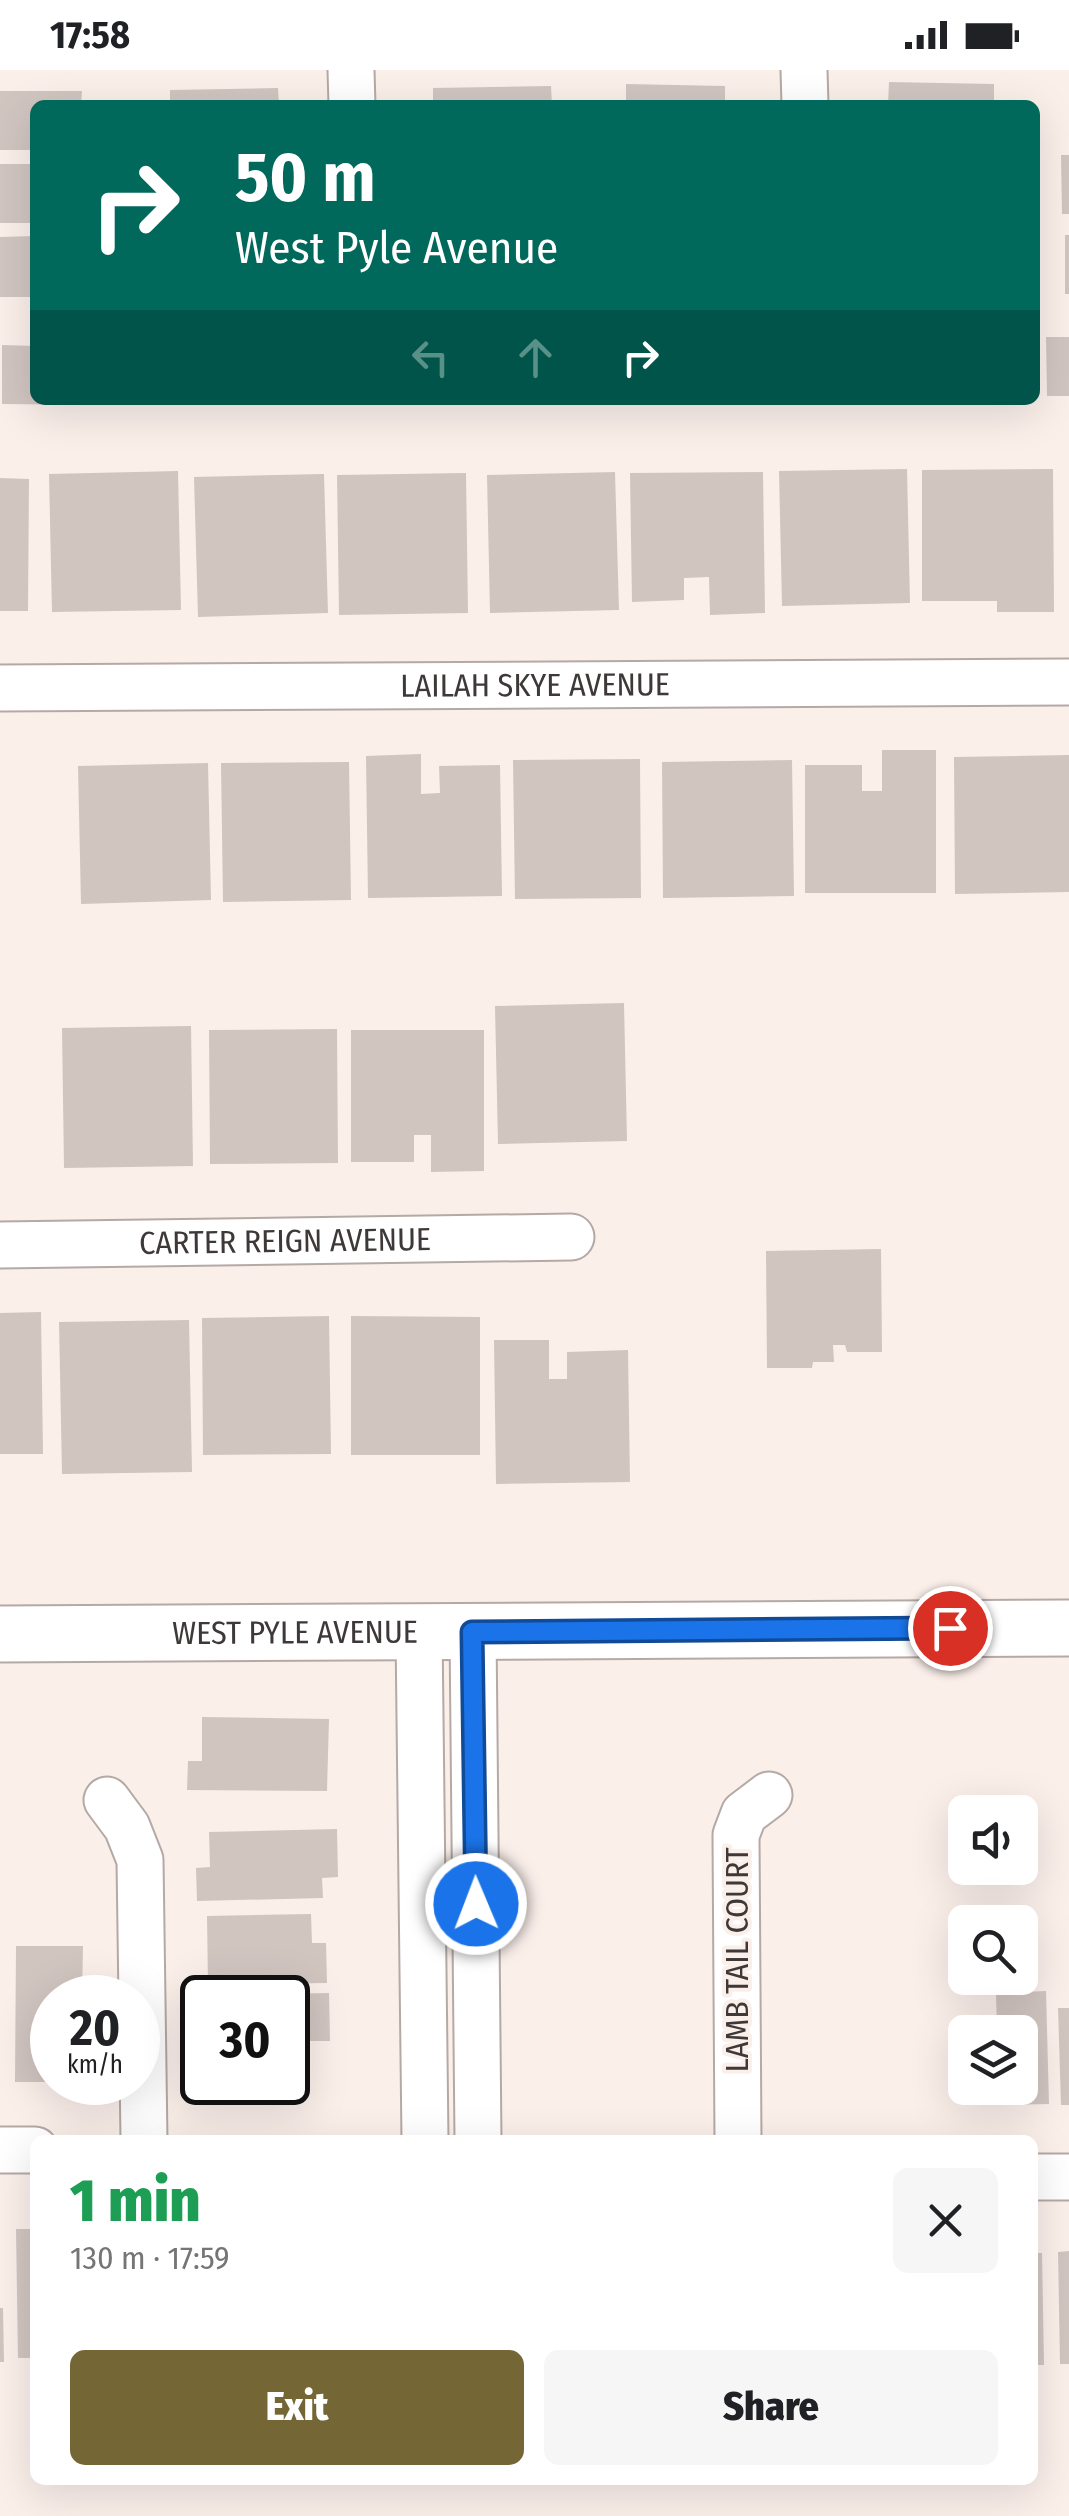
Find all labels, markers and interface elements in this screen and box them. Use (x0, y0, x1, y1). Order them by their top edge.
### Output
text: 17:58 (50, 12, 130, 58)
text: 50 m (235, 136, 376, 220)
icon: right (70, 140, 200, 270)
text: West Pyle Avenue (235, 221, 558, 275)
icon: left (403, 330, 458, 385)
icon: ahead (508, 330, 563, 385)
icon: right (613, 330, 668, 385)
street label: LAILAH SKYE AVENUE (400, 665, 670, 705)
street label: CARTER REIGN AVENUE (139, 1220, 431, 1262)
pin (908, 1586, 993, 1671)
icon: arrive (923, 1601, 978, 1656)
street label: WEST PYLE AVENUE (172, 1613, 418, 1652)
map controls (948, 1795, 1038, 2105)
button: sound (948, 1795, 1038, 1885)
street label: LAMB TAIL COURT (718, 1847, 756, 2073)
position arrow (424, 1852, 528, 1956)
button: search (948, 1905, 1038, 1995)
speed limit sign: 30 (180, 1975, 310, 2105)
text: 20 (70, 1998, 120, 2058)
button: layers (948, 2015, 1038, 2105)
text: km/h (67, 2050, 123, 2080)
text: 1 min (70, 2165, 201, 2237)
button: close (893, 2168, 998, 2273)
text: 130 m · 17:59 (70, 2239, 230, 2277)
button: Exit (70, 2350, 524, 2465)
button: Share (544, 2350, 998, 2465)

